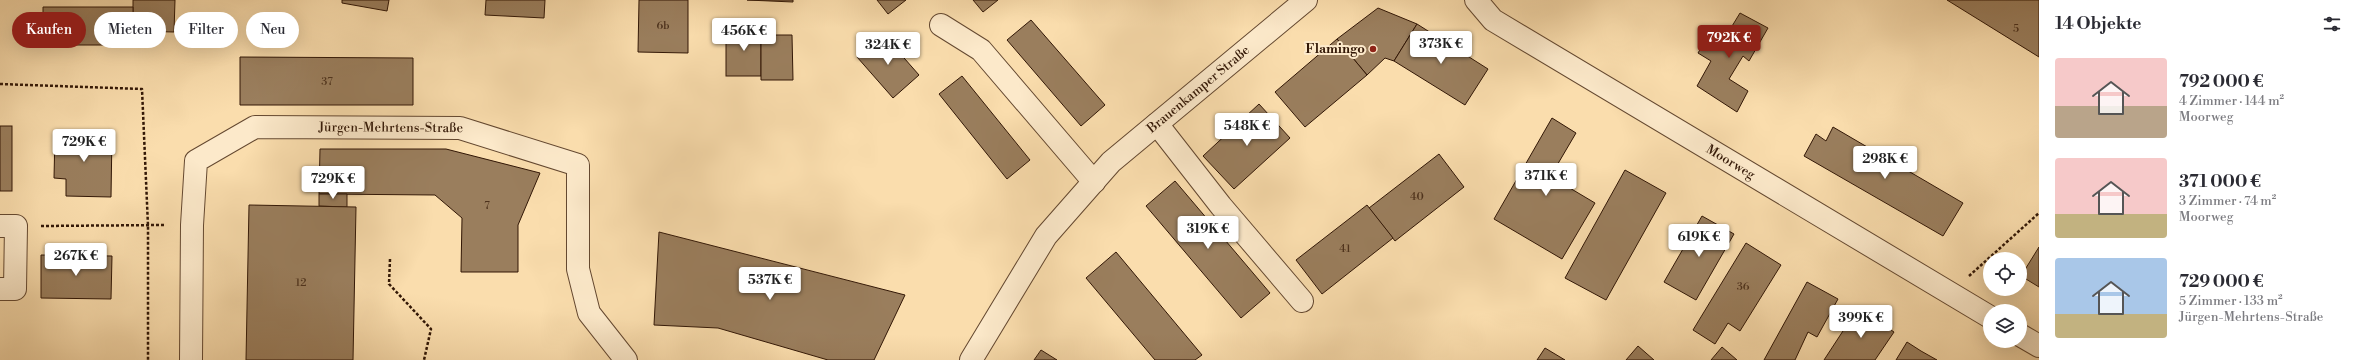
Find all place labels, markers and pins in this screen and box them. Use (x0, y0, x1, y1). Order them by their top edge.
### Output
pin: 456K € (711, 18, 777, 52)
pin: 792K € (1696, 25, 1762, 59)
pin: 373K € (1408, 31, 1474, 65)
pin: 324K € (855, 32, 921, 66)
place label: Flamingo (1306, 41, 1365, 57)
marker: Flamingo (1368, 44, 1378, 54)
pin: 548K € (1214, 113, 1280, 147)
pin: 729K € (51, 129, 117, 163)
pin: 298K € (1852, 146, 1918, 180)
pin: 371K € (1513, 163, 1579, 197)
pin: 729K € (300, 166, 366, 200)
pin: 319K € (1175, 216, 1241, 250)
pin: 619K € (1666, 224, 1732, 258)
pin: 267K € (43, 243, 109, 277)
pin: 537K € (737, 267, 803, 301)
pin: 399K € (1828, 305, 1894, 339)

